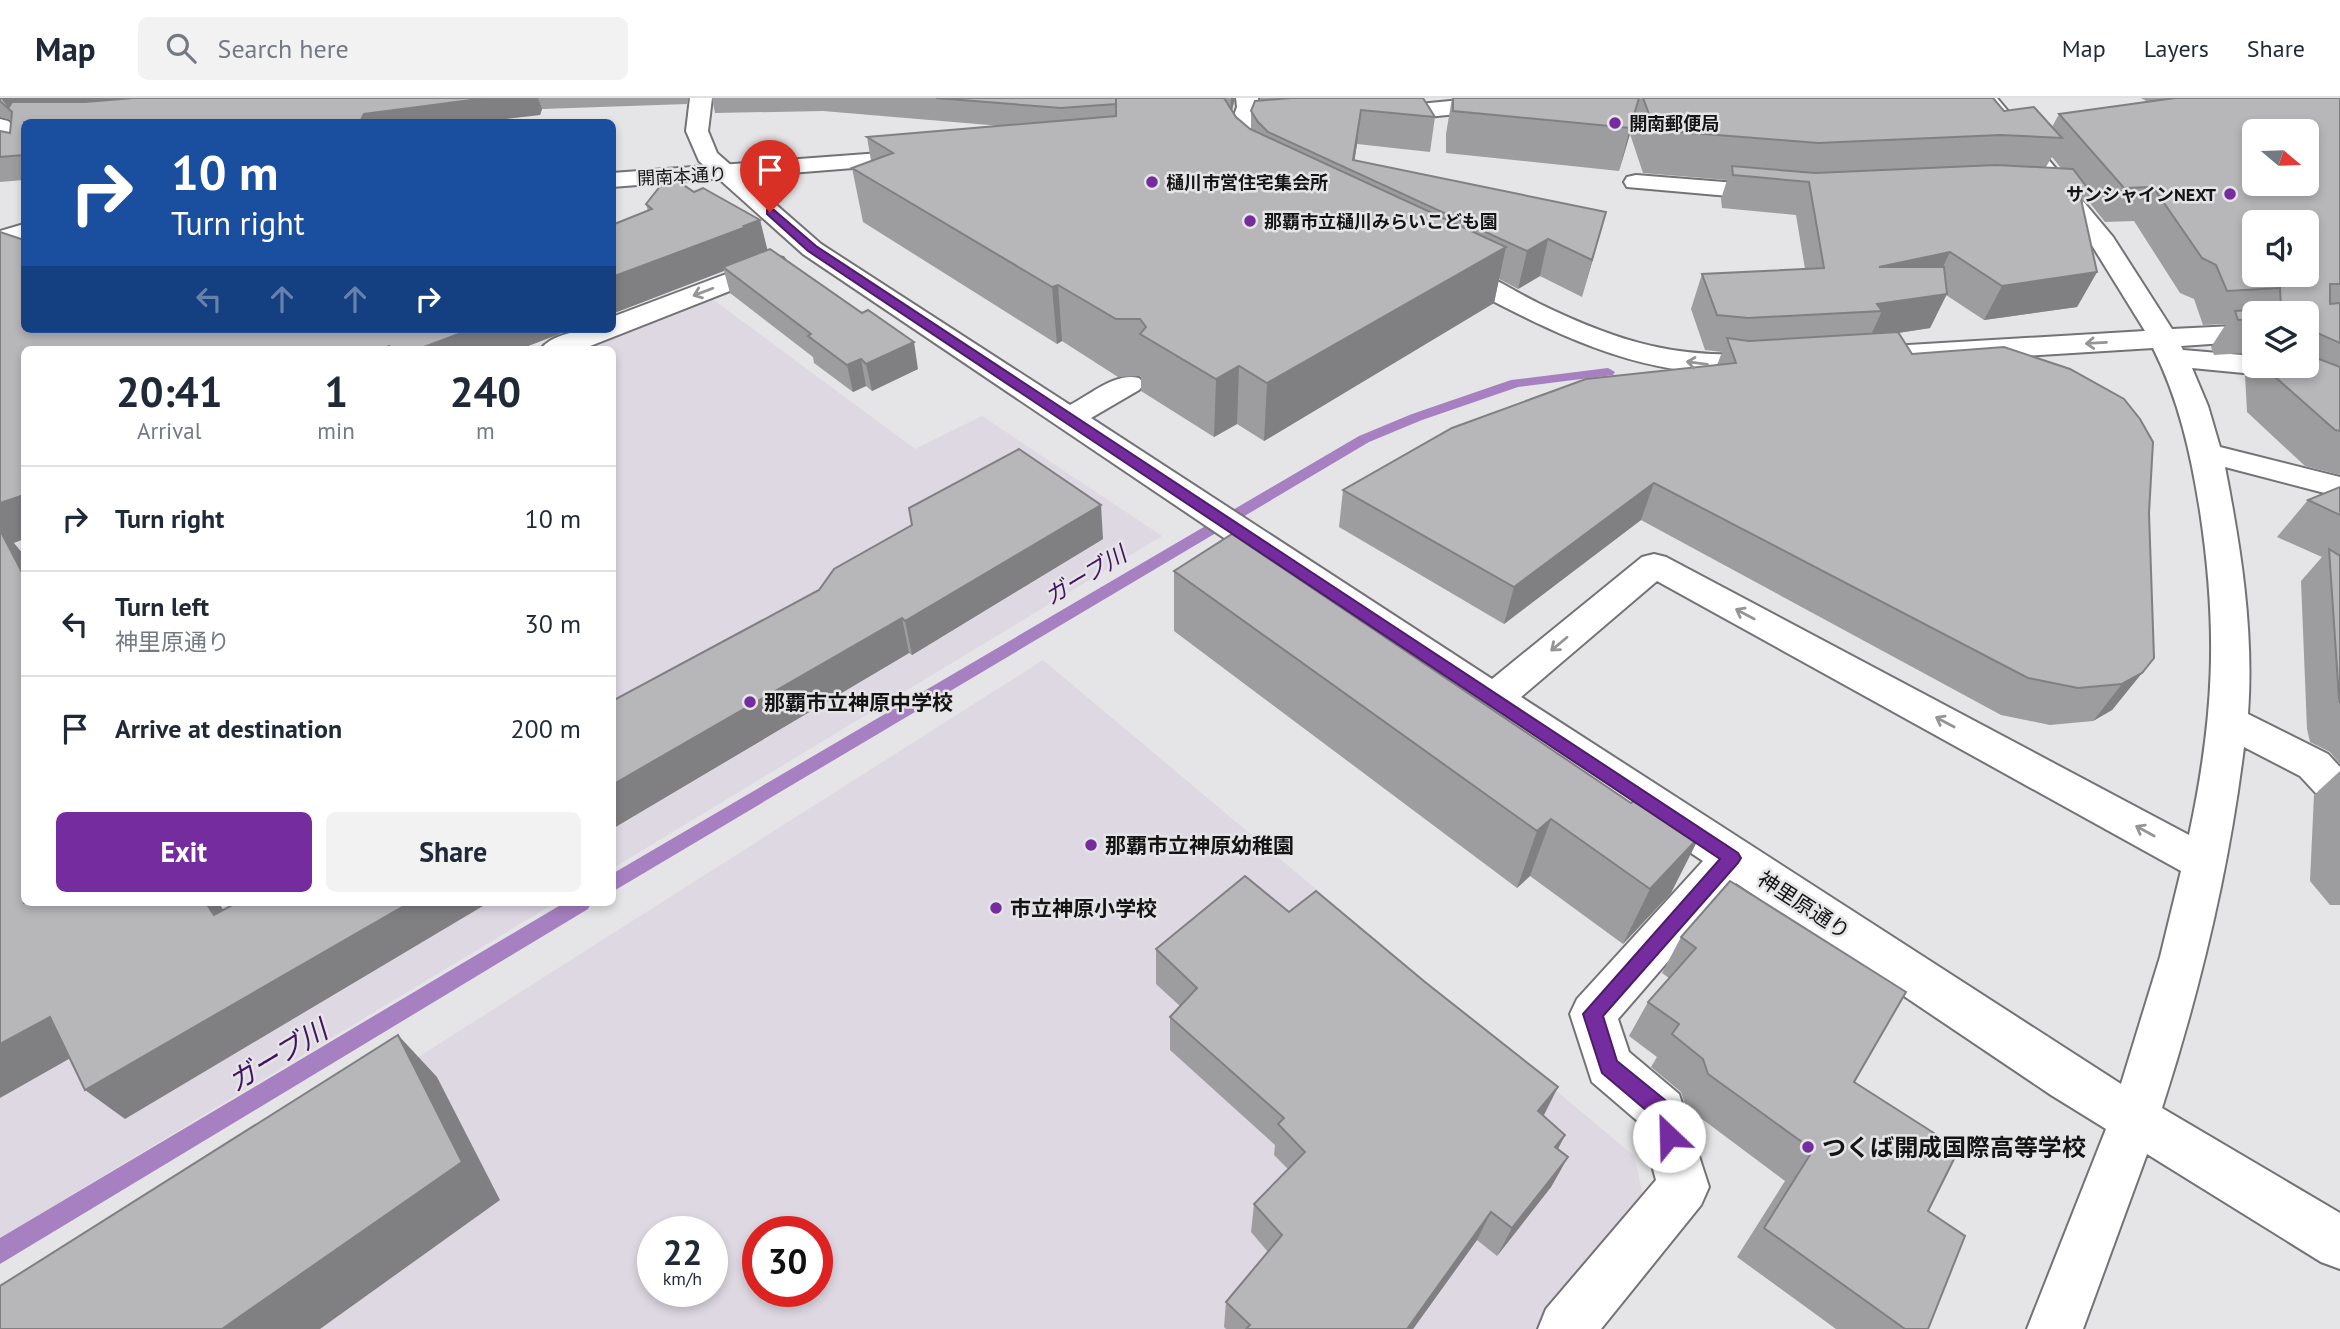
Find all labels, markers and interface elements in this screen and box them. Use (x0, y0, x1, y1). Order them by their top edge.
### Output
search box (138, 17, 628, 80)
text: Map (35, 27, 96, 70)
icon: search (162, 29, 200, 67)
text: Search here (218, 32, 349, 65)
text: Map (2062, 33, 2106, 64)
text: Layers (2144, 33, 2209, 64)
text: Share (2247, 33, 2305, 64)
place label: 開南郵便局 (1629, 112, 1719, 135)
marker: 開南郵便局 (1607, 115, 1623, 131)
north arrow (2242, 119, 2319, 196)
map controls (2242, 119, 2319, 378)
text: 10 m (171, 140, 278, 204)
pin (740, 140, 800, 212)
icon: right (56, 147, 147, 238)
icon: arrive (751, 151, 789, 189)
street label: 開南本通り (636, 162, 728, 190)
place label: 樋川市営住宅集会所 (1166, 171, 1328, 194)
marker: 樋川市営住宅集会所 (1144, 174, 1160, 190)
place label: サンシャインNEXT (2066, 183, 2217, 206)
marker: サンシャインNEXT (2222, 186, 2238, 202)
text: Turn right (171, 202, 305, 244)
place label: 那覇市立樋川みらいこども園 (1264, 210, 1498, 233)
button: sound (2242, 210, 2319, 287)
marker: 那覇市立樋川みらいこども園 (1242, 213, 1258, 229)
icon: left (190, 280, 228, 318)
icon: ahead (263, 280, 301, 318)
icon: ahead (336, 280, 374, 318)
icon: right (409, 280, 447, 318)
one-way arrow (693, 287, 715, 300)
button: layers (2242, 301, 2319, 378)
one-way arrow (2085, 337, 2107, 350)
one-way arrow (1687, 356, 1709, 369)
text: 20:41 (116, 364, 222, 419)
text: 1 (324, 364, 348, 419)
text: 240 (450, 364, 521, 419)
text: Arrival (137, 416, 201, 445)
text: min (317, 416, 355, 445)
text: m (476, 416, 495, 445)
icon: right (56, 500, 94, 538)
text: Turn right (115, 502, 224, 535)
text: 10 m (525, 502, 581, 535)
water label: ガーブ川 (1039, 538, 1134, 611)
text: Turn left (115, 590, 209, 623)
icon: left (56, 605, 94, 643)
text: 30 m (525, 607, 581, 640)
one-way arrow (1735, 607, 1756, 620)
text: 神里原通り (115, 627, 230, 656)
one-way arrow (1551, 636, 1569, 652)
place label: 那覇市立神原中学校 (764, 689, 953, 716)
marker: 那覇市立神原中学校 (742, 694, 758, 710)
icon: arrive (56, 710, 94, 748)
text: Arrive at destination (115, 712, 342, 745)
text: 200 m (510, 712, 581, 745)
one-way arrow (1935, 715, 1956, 729)
button: Exit (56, 812, 312, 892)
button: Share (326, 812, 581, 892)
one-way arrow (2135, 824, 2156, 837)
place label: 那覇市立神原幼稚園 (1105, 832, 1294, 859)
marker: 那覇市立神原幼稚園 (1083, 837, 1099, 853)
street label: 神里原通り (1753, 865, 1855, 945)
place label: 市立神原小学校 (1010, 895, 1157, 922)
marker: 市立神原小学校 (988, 900, 1004, 916)
water label: ガーブ川 (220, 1009, 336, 1099)
position arrow (1632, 1099, 1706, 1173)
place label: つくば開成国際高等学校 (1822, 1132, 2086, 1163)
marker: つくば開成国際高等学校 (1800, 1139, 1816, 1155)
speed limit sign: 30 (742, 1216, 833, 1307)
text: 22 (663, 1229, 702, 1275)
text: km/h (663, 1267, 702, 1290)

